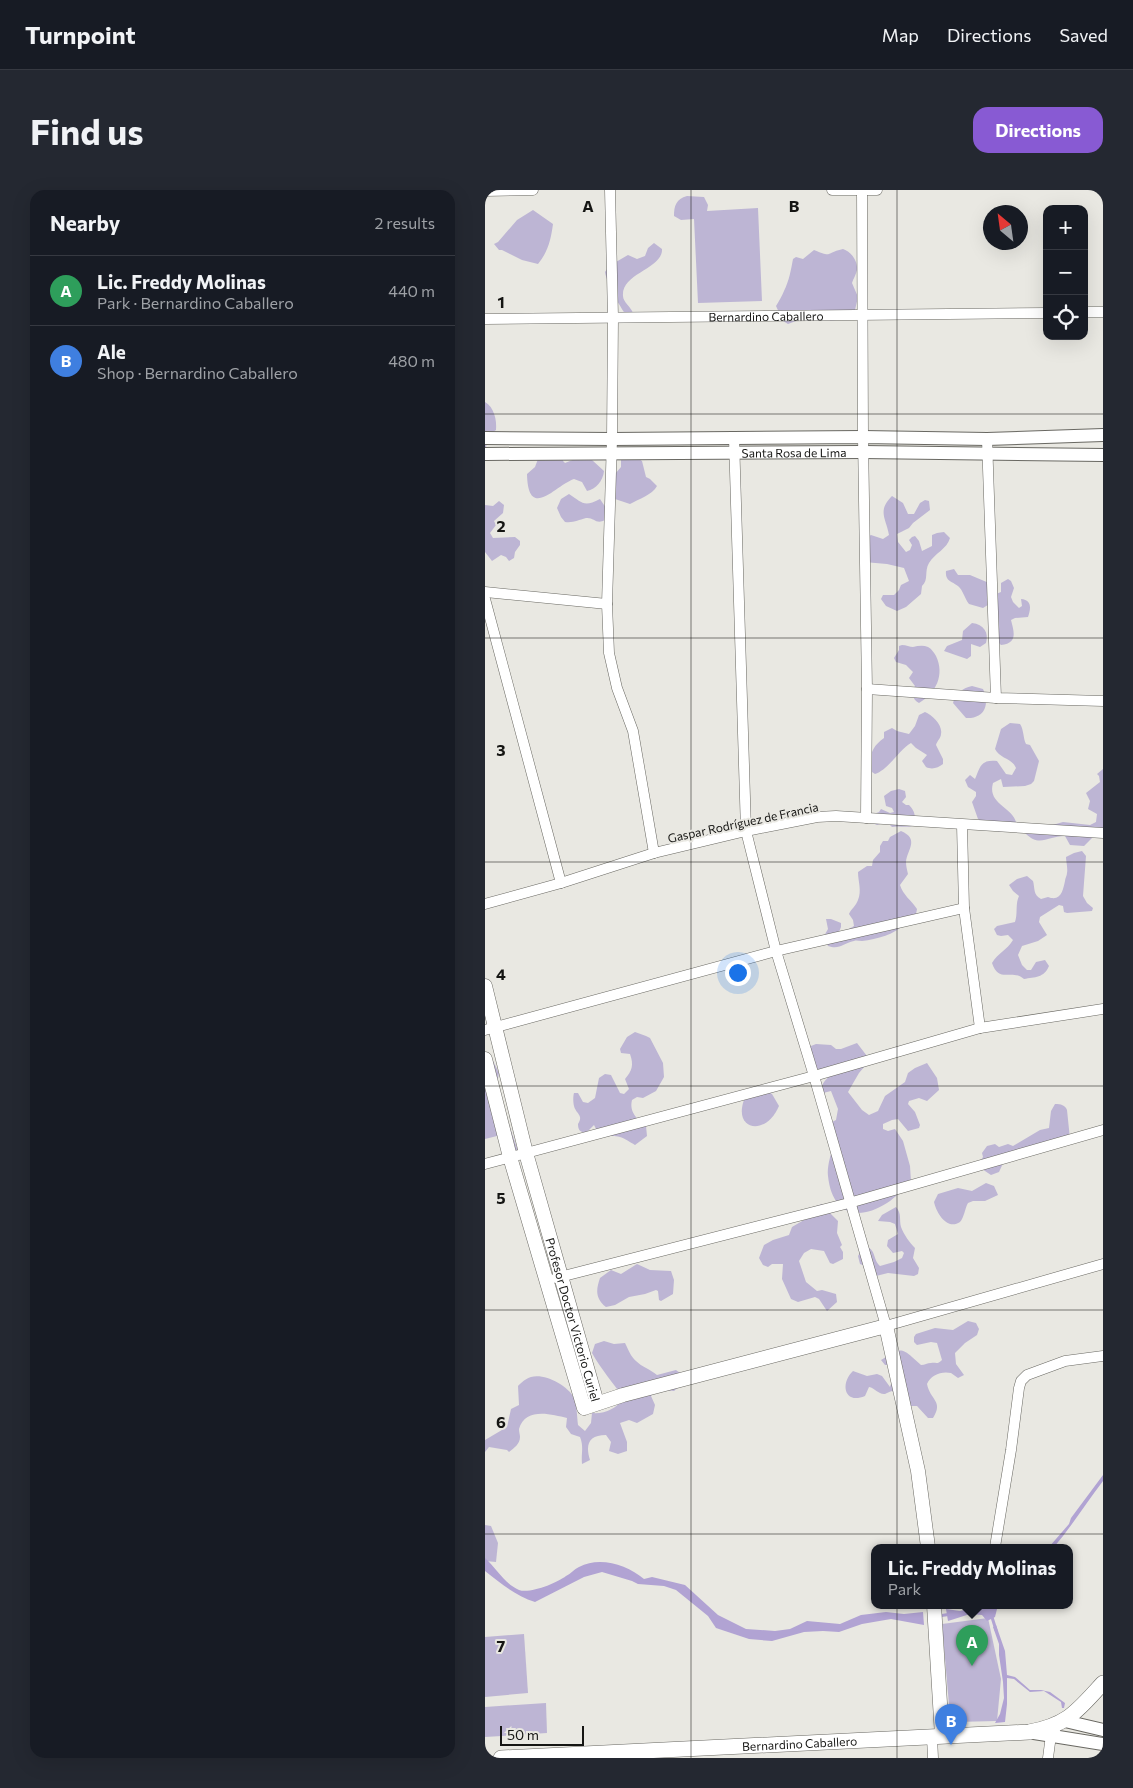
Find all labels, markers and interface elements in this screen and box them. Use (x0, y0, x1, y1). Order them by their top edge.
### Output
text: Turnpoint (25, 20, 136, 49)
text: Map (882, 24, 919, 46)
text: Directions (947, 24, 1031, 46)
text: Saved (1059, 24, 1108, 46)
button: Directions (973, 107, 1103, 153)
text: Find us (30, 109, 144, 152)
text: A (582, 196, 594, 215)
text: B (789, 196, 800, 215)
north arrow (983, 205, 1028, 250)
map controls (1043, 205, 1088, 340)
button: + (1043, 205, 1088, 250)
text: Nearby (50, 210, 120, 235)
text: 2 results (374, 213, 435, 232)
button: − (1043, 250, 1088, 295)
text: Lic. Freddy Molinas (97, 270, 266, 293)
text: A (60, 281, 72, 300)
text: 440 m (388, 281, 435, 300)
text: 1 (497, 292, 505, 311)
text: Park · Bernardino Caballero (97, 293, 294, 312)
button: locate (1043, 295, 1088, 340)
street label: Bernardino Caballero (708, 308, 824, 324)
text: Ale (97, 340, 126, 363)
text: B (61, 351, 71, 370)
text: 480 m (388, 351, 435, 370)
text: Shop · Bernardino Caballero (97, 363, 298, 382)
street label: Santa Rosa de Lima (742, 445, 846, 460)
text: 2 (496, 516, 506, 535)
text: 3 (496, 740, 506, 759)
street label: Gaspar Rodríguez de Francia (666, 799, 820, 845)
your location (725, 960, 751, 986)
text: 4 (496, 964, 506, 983)
text: 5 (496, 1188, 506, 1207)
street label: Profesor Doctor Victorio Curiel (543, 1236, 603, 1403)
text: 6 (496, 1412, 506, 1431)
popup (871, 1544, 1073, 1609)
text: Lic. Freddy Molinas (888, 1556, 1056, 1579)
text: Park (888, 1579, 921, 1598)
pin: A (956, 1625, 988, 1666)
text: 7 (497, 1636, 506, 1655)
pin: B (935, 1704, 967, 1745)
scale bar (500, 1723, 584, 1746)
text: 50 m (507, 1726, 539, 1743)
street label: Bernardino Caballero (742, 1733, 858, 1753)

